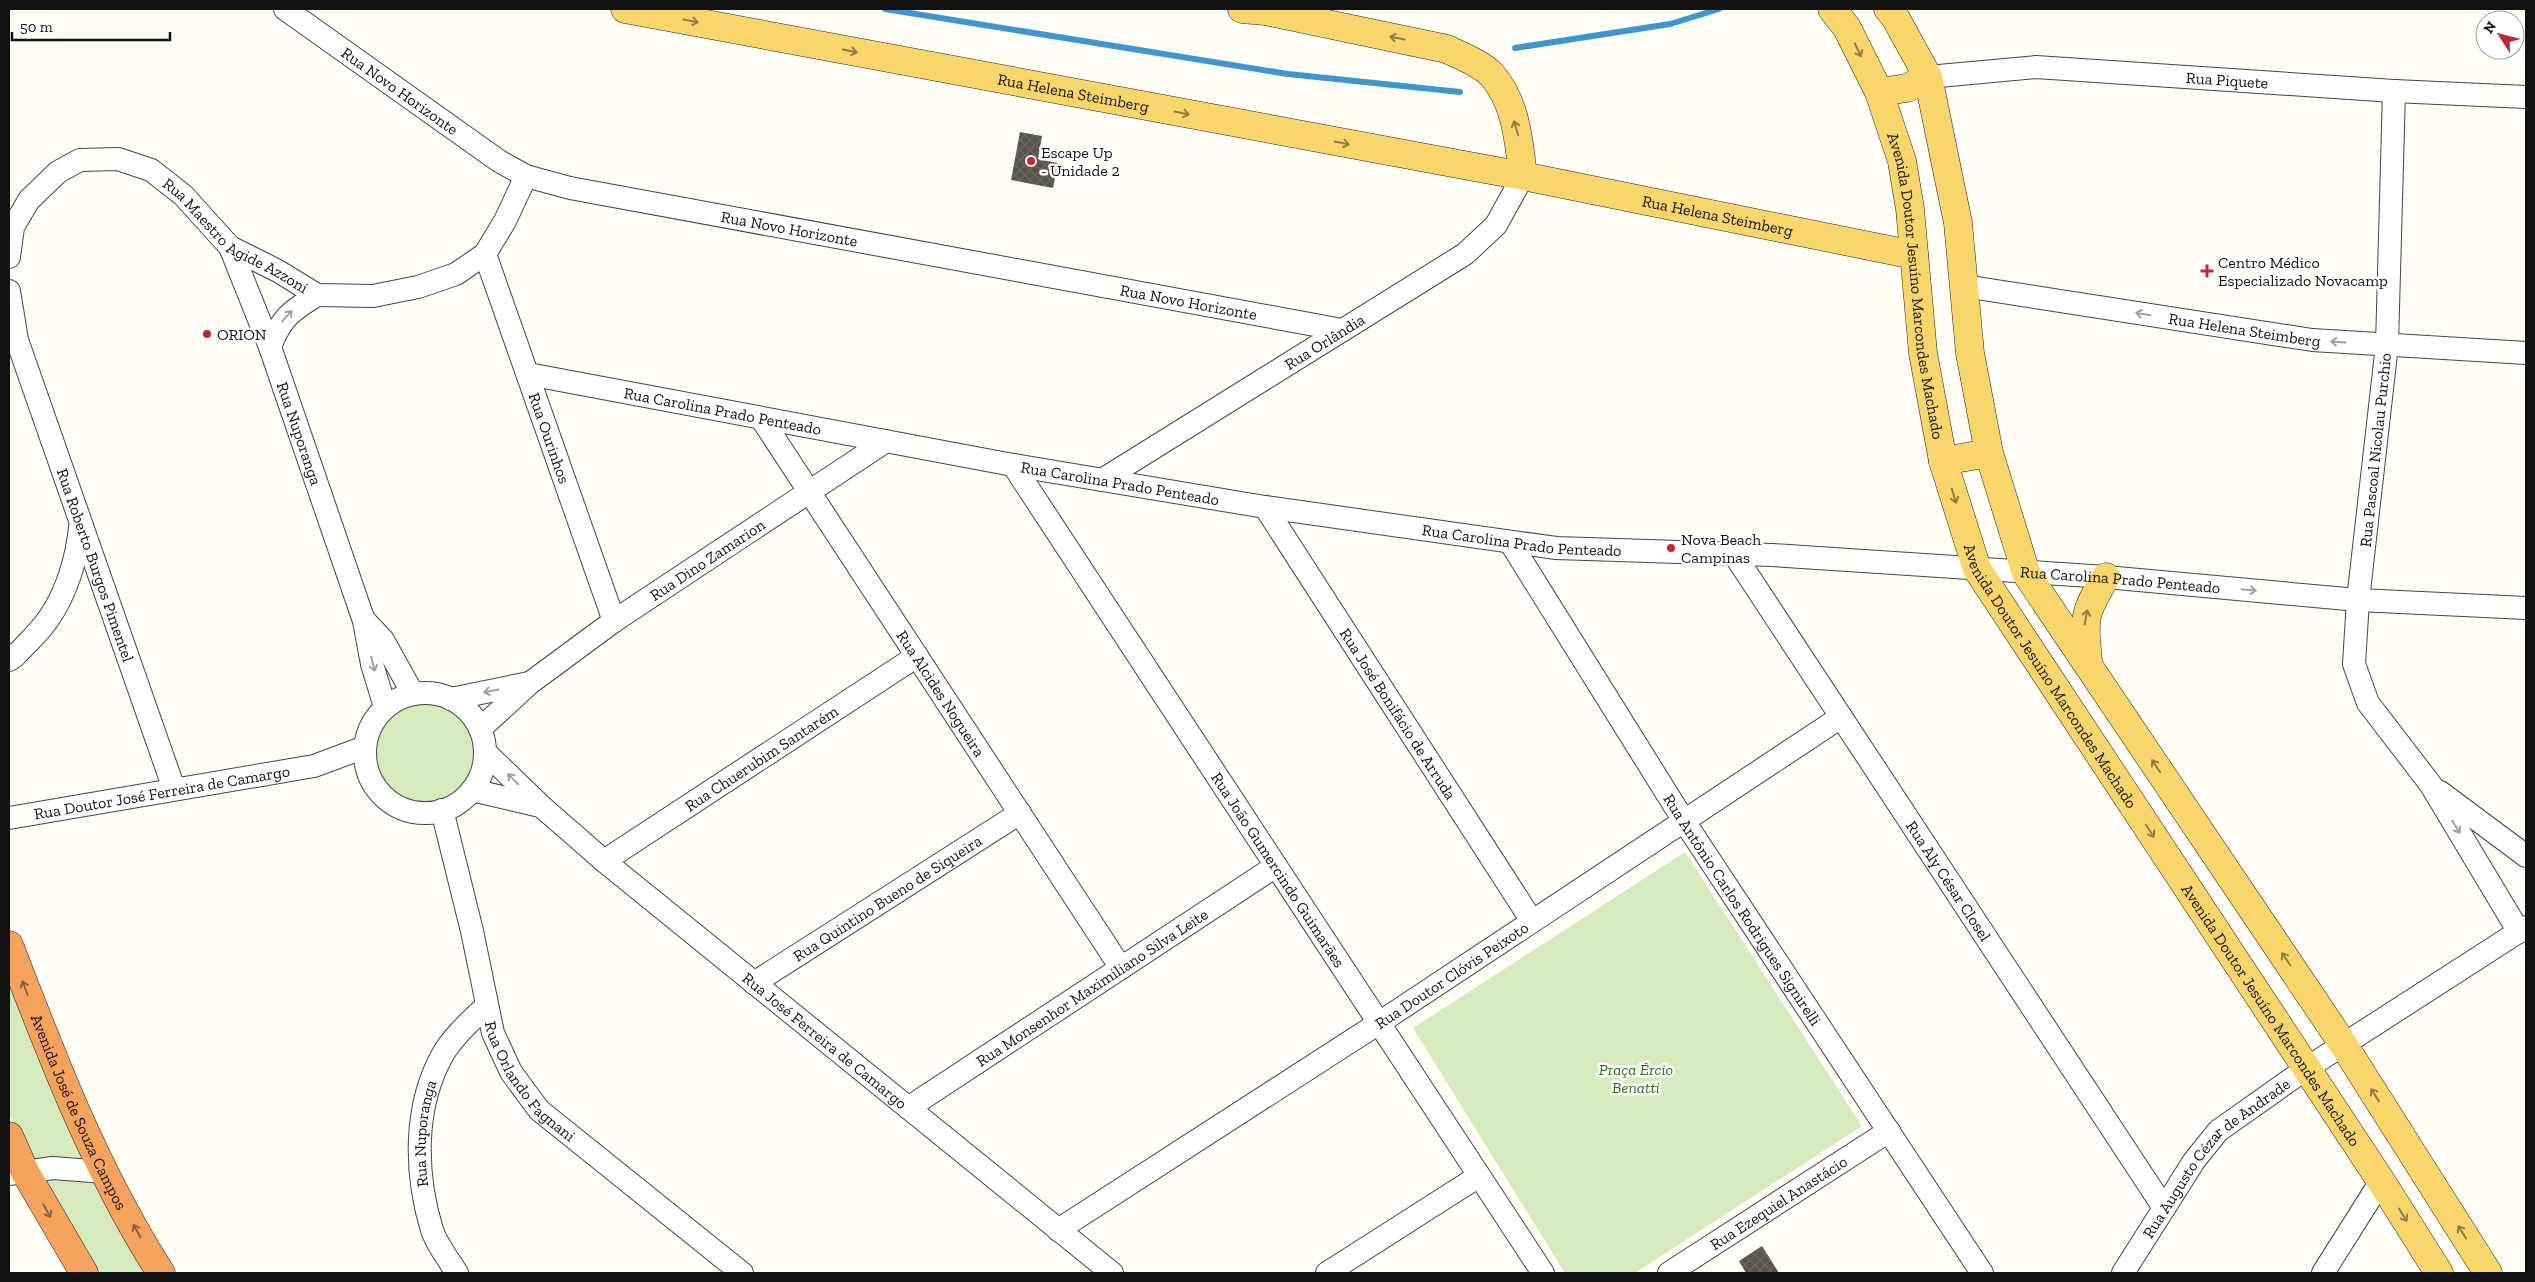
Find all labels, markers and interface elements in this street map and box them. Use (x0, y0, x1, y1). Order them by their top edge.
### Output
scale bar (12, 10, 170, 42)
north arrow (2475, 10, 2525, 60)
one-way arrow (682, 17, 698, 26)
text: 50 m (20, 18, 53, 36)
text: N (2480, 18, 2500, 37)
one-way arrow (1389, 33, 1405, 42)
one-way arrow (1853, 42, 1863, 57)
street label: Rua Novo Horizonte (338, 43, 462, 139)
one-way arrow (842, 46, 858, 56)
street label: Rua Piquete (2185, 68, 2269, 93)
street label: Rua Helena Steimberg (996, 69, 1151, 116)
one-way arrow (1174, 108, 1190, 118)
one-way arrow (1511, 120, 1521, 136)
street label: Avenida Doutor Jesuíno Marcondes Machado (1883, 130, 1948, 441)
one-way arrow (1333, 138, 1349, 148)
place label: Escape Up - Unidade 2 (1041, 143, 1120, 180)
marker: Escape Up - Unidade 2 (1025, 155, 1037, 167)
street label: Rua Maestro Agide Azzoni (159, 174, 312, 298)
street label: Rua Helena Steimberg (1640, 191, 1795, 240)
street label: Rua Novo Horizonte (719, 207, 859, 251)
place label: Centro Médico Especializado Novacamp (2218, 253, 2388, 290)
marker: Centro Médico Especializado Novacamp (2200, 264, 2214, 278)
street label: Rua Novo Horizonte (1119, 280, 1259, 324)
one-way arrow (281, 309, 293, 322)
one-way arrow (2135, 309, 2151, 319)
street label: Rua Helena Steimberg (2167, 309, 2321, 351)
street label: Rua Orlândia (1281, 310, 1368, 374)
place label: ORION (217, 325, 267, 344)
marker: ORION (201, 328, 213, 340)
one-way arrow (2330, 337, 2346, 347)
street label: Rua Pascoal Nicolau Purchio (2356, 352, 2395, 548)
street label: Rua Nuporanga (273, 379, 326, 488)
street label: Rua Carolina Prado Penteado (622, 383, 823, 439)
street label: Rua Ourinhos (524, 390, 574, 486)
street label: Rua Carolina Prado Penteado (1019, 457, 1220, 509)
street label: Rua Roberto Burgos Pimentel (53, 466, 138, 664)
one-way arrow (1950, 488, 1960, 504)
street label: Rua Dino Zamarion (646, 514, 769, 605)
street label: Rua Carolina Prado Penteado (1421, 520, 1622, 560)
place label: Nova Beach Campinas (1681, 530, 1761, 567)
marker: Nova Beach Campinas (1665, 542, 1677, 554)
street label: Avenida Doutor Jesuíno Marcondes Machado (1960, 542, 2141, 812)
street label: Rua Carolina Prado Penteado (2020, 562, 2221, 597)
one-way arrow (2241, 585, 2257, 595)
one-way arrow (2082, 610, 2092, 626)
street label: Rua José Bonifácio de Arruda (1336, 625, 1460, 804)
street label: Rua Alcides Nogueira (893, 627, 989, 761)
one-way arrow (369, 656, 378, 672)
one-way arrow (483, 686, 499, 696)
street label: Rua Chuerubim Santarém (681, 701, 842, 816)
one-way arrow (2151, 759, 2161, 773)
street label: Rua Doutor José Ferreira de Camargo (33, 761, 291, 824)
street label: Rua João Gumercindo Guimarães (1207, 769, 1349, 971)
one-way arrow (506, 773, 519, 785)
street label: Rua Antônio Carlos Rodrigues Signirelli (1659, 790, 1825, 1030)
street label: Rua Aly César Closel (1902, 817, 1995, 945)
one-way arrow (2451, 820, 2462, 834)
one-way arrow (2145, 823, 2155, 837)
street label: Rua Quintino Bueno de Siqueira (789, 831, 986, 966)
street label: Avenida Doutor Jesuíno Marcondes Machado (2177, 880, 2364, 1150)
street label: Rua Monsenhor Maximiliano Silva Leite (973, 904, 1212, 1071)
street label: Rua Doutor Clóvis Peixoto (1372, 918, 1532, 1033)
one-way arrow (2280, 952, 2291, 966)
street label: Rua José Ferreira de Camargo (739, 968, 911, 1113)
one-way arrow (20, 981, 29, 996)
street label: Avenida José de Souza Campos (27, 1011, 131, 1213)
street label: Rua Orlando Fagnani (481, 1020, 579, 1146)
park label: Praça Ércio Benatti (1599, 1060, 1673, 1097)
street label: Rua Augusto Cézar de Andrade (2139, 1074, 2294, 1242)
street label: Rua Nuporanga (411, 1077, 441, 1188)
one-way arrow (2369, 1088, 2379, 1102)
street label: Rua Ezequiel Anastácio (1706, 1152, 1851, 1254)
one-way arrow (43, 1203, 52, 1218)
one-way arrow (2397, 1208, 2408, 1222)
one-way arrow (132, 1223, 142, 1238)
one-way arrow (2456, 1225, 2467, 1239)

